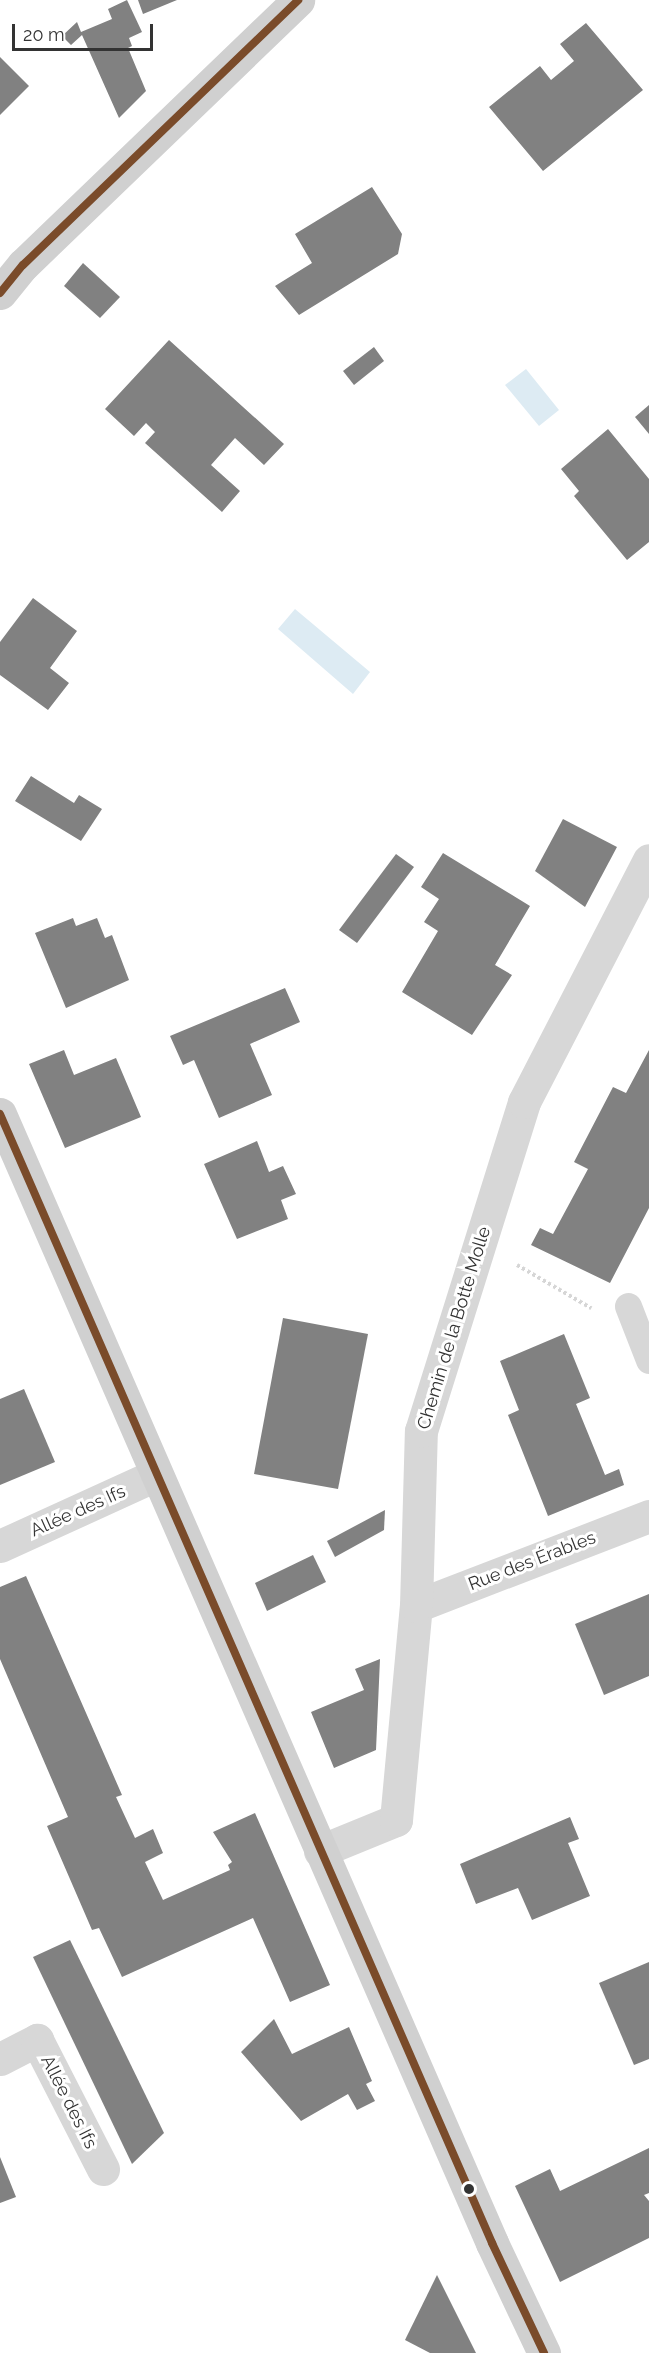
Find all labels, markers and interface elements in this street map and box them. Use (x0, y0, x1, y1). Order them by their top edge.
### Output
scale bar (15, 12, 156, 50)
text: 20 m (23, 24, 65, 45)
street label: Chemin de la Botte Molle (413, 1224, 495, 1432)
street label: Allée des Ifs (27, 1480, 129, 1542)
street label: Rue des Érables (465, 1527, 599, 1595)
street label: Allée des Ifs (36, 2052, 102, 2152)
unlabelled marker (463, 2183, 475, 2195)

